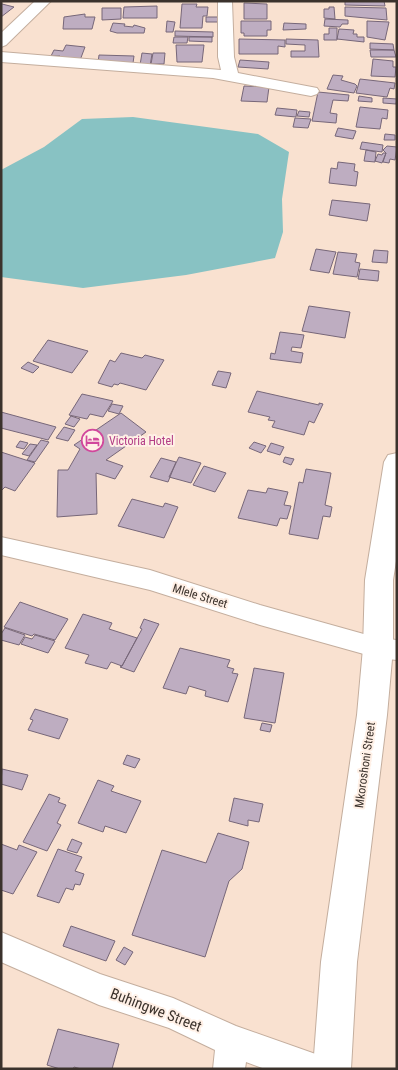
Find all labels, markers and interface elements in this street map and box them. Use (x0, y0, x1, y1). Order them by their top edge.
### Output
hotel icon: Victoria Hotel (81, 429, 105, 453)
place label: Victoria Hotel (109, 434, 174, 448)
street label: Mlele Street (171, 581, 230, 611)
street label: Mkoroshoni Street (352, 721, 378, 809)
street label: Buhingwe Street (108, 984, 204, 1036)

